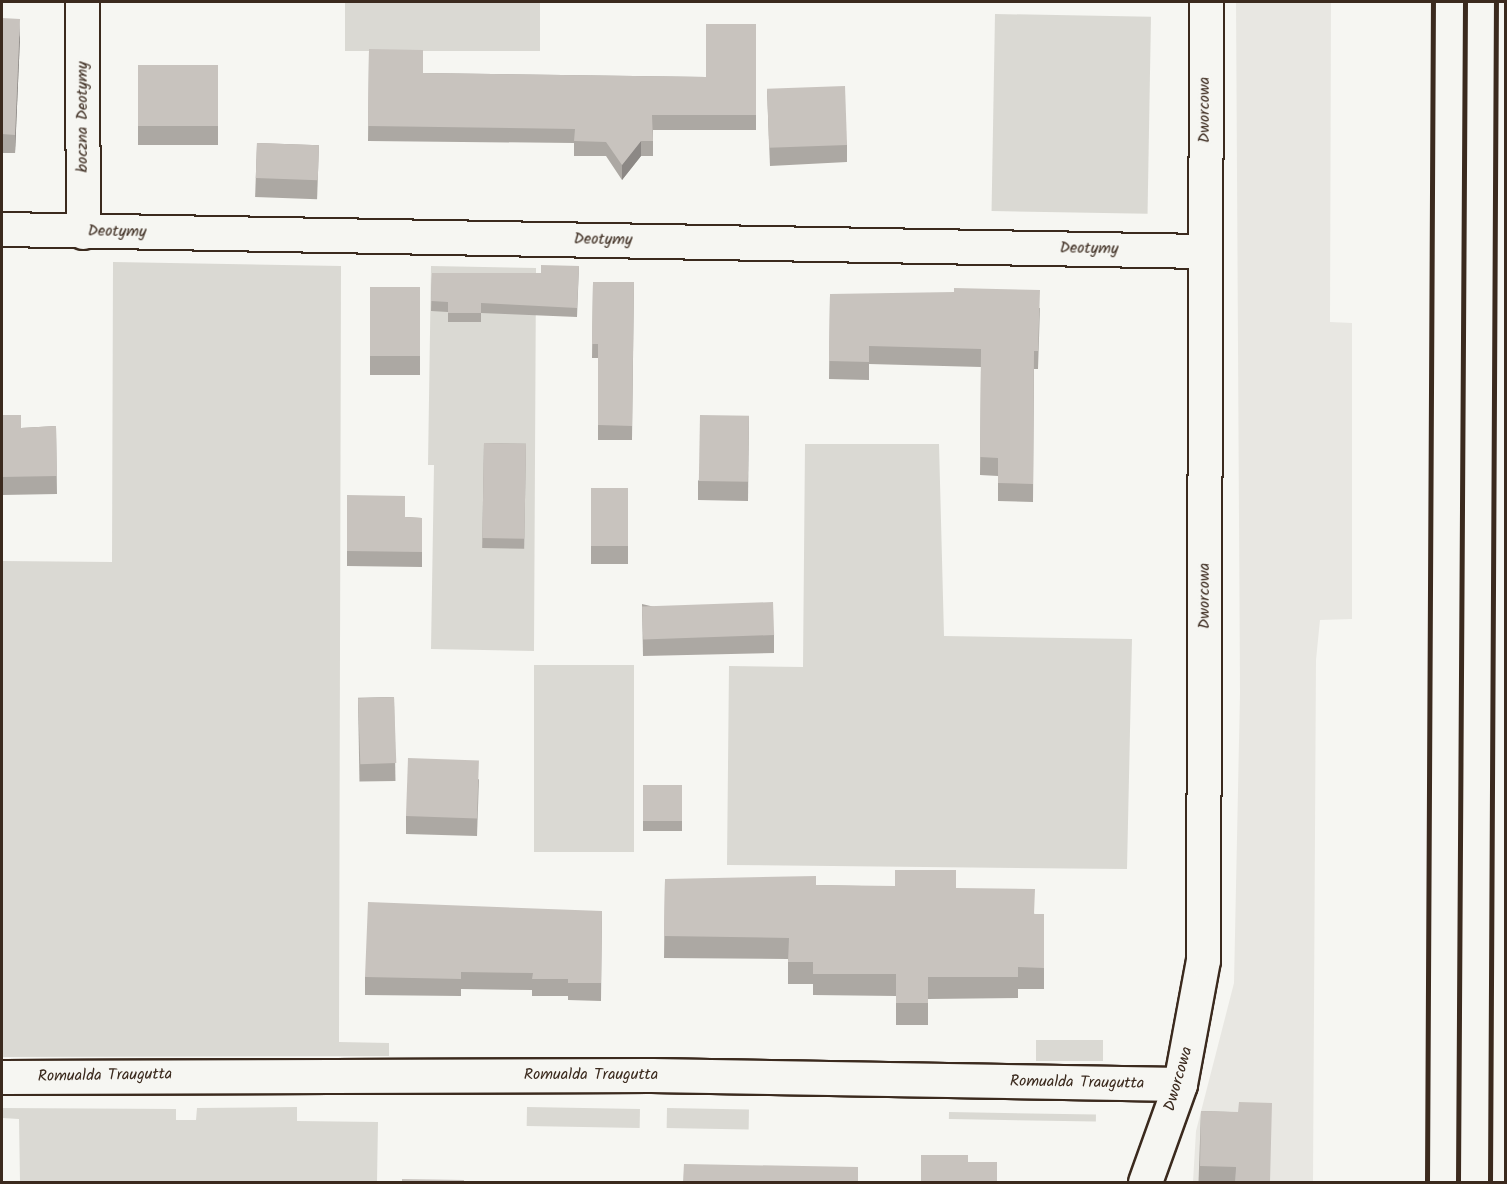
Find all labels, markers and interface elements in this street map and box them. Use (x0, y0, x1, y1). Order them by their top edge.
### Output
street label: boczna Deotymy (73, 62, 93, 172)
street label: Dworcowa (1195, 77, 1215, 143)
street label: Deotymy (87, 222, 147, 242)
street label: Deotymy (573, 230, 633, 250)
street label: Deotymy (1059, 239, 1119, 259)
street label: Dworcowa (1195, 563, 1215, 629)
street label: Dworcowa (1161, 1045, 1197, 1113)
street label: Romualda Traugutta (38, 1065, 172, 1087)
street label: Romualda Traugutta (524, 1065, 658, 1085)
street label: Romualda Traugutta (1010, 1072, 1144, 1094)

